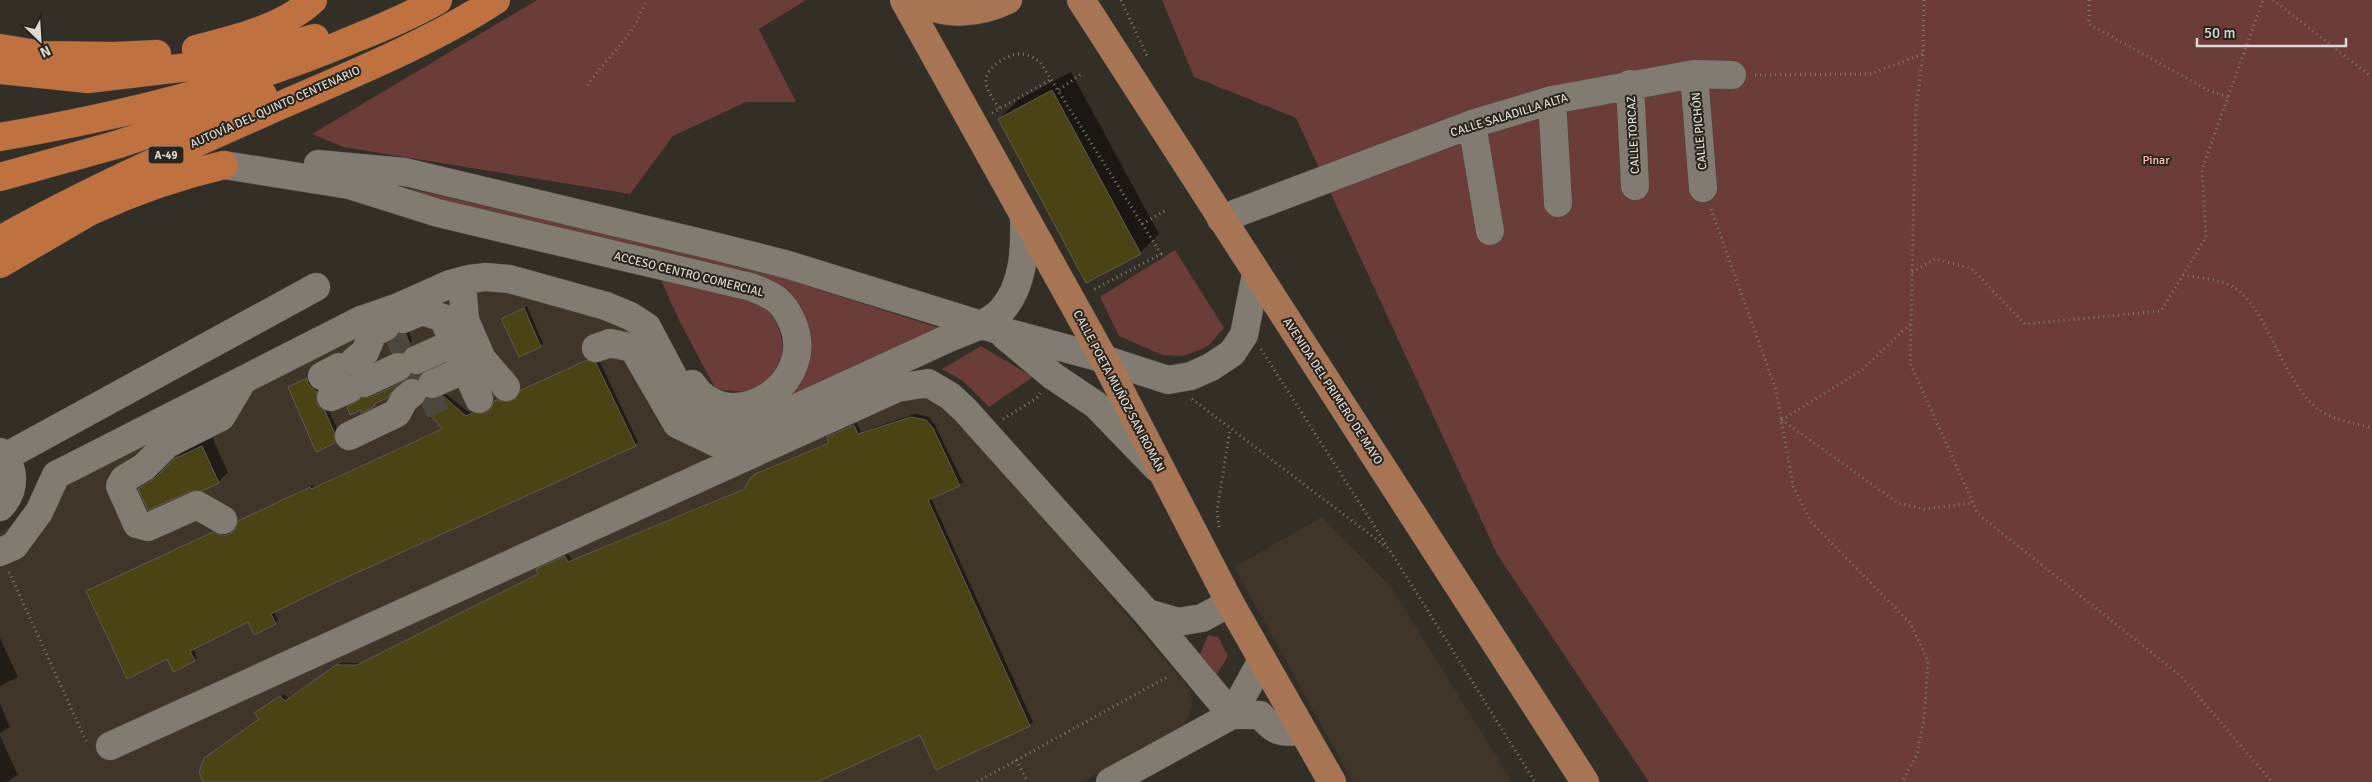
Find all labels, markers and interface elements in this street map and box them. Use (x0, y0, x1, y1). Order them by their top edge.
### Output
north arrow (15, 15, 65, 65)
scale bar (2197, 15, 2346, 47)
text: 50 m (2204, 24, 2235, 42)
text: N (37, 42, 53, 61)
street label: AUTOVÍA DEL QUINTO CENTENARIO (188, 63, 363, 152)
street label: CALLE SALADILLA ALTA (1449, 90, 1570, 141)
street label: CALLE PICHÓN (1689, 91, 1710, 170)
street label: CALLE TORCAZ (1624, 95, 1643, 174)
road number: A-49 (148, 146, 184, 164)
park label: Pinar (2142, 153, 2170, 168)
street label: ACCESO CENTRO COMERCIAL (612, 249, 765, 300)
street label: CALLE POETA MUÑOZ SAN ROMÁN (1070, 308, 1168, 475)
street label: AVENIDA DEL PRIMERO DE MAYO (1279, 315, 1386, 468)

